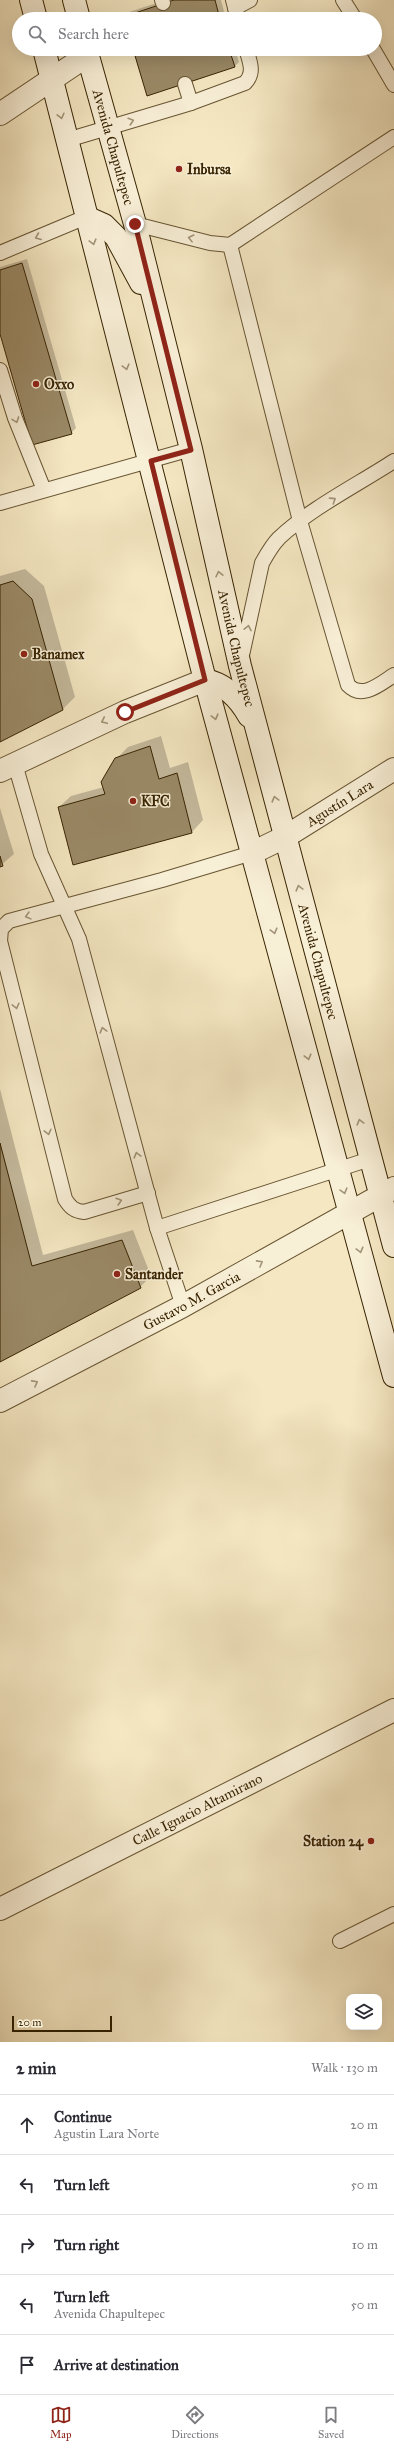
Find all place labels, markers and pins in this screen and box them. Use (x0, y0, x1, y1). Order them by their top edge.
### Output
place label: Inbursa (187, 161, 232, 178)
marker: Inbursa (174, 164, 184, 174)
place label: Oxxo (44, 376, 74, 393)
marker: Oxxo (31, 379, 41, 389)
place label: Banamex (32, 646, 85, 663)
marker: Banamex (19, 649, 29, 659)
place label: KFC (141, 793, 170, 810)
marker: KFC (128, 796, 138, 806)
place label: Santander (125, 1266, 184, 1283)
marker: Santander (112, 1269, 122, 1279)
place label: Station 24 (303, 1833, 364, 1851)
marker: Station 24 (366, 1836, 376, 1846)

